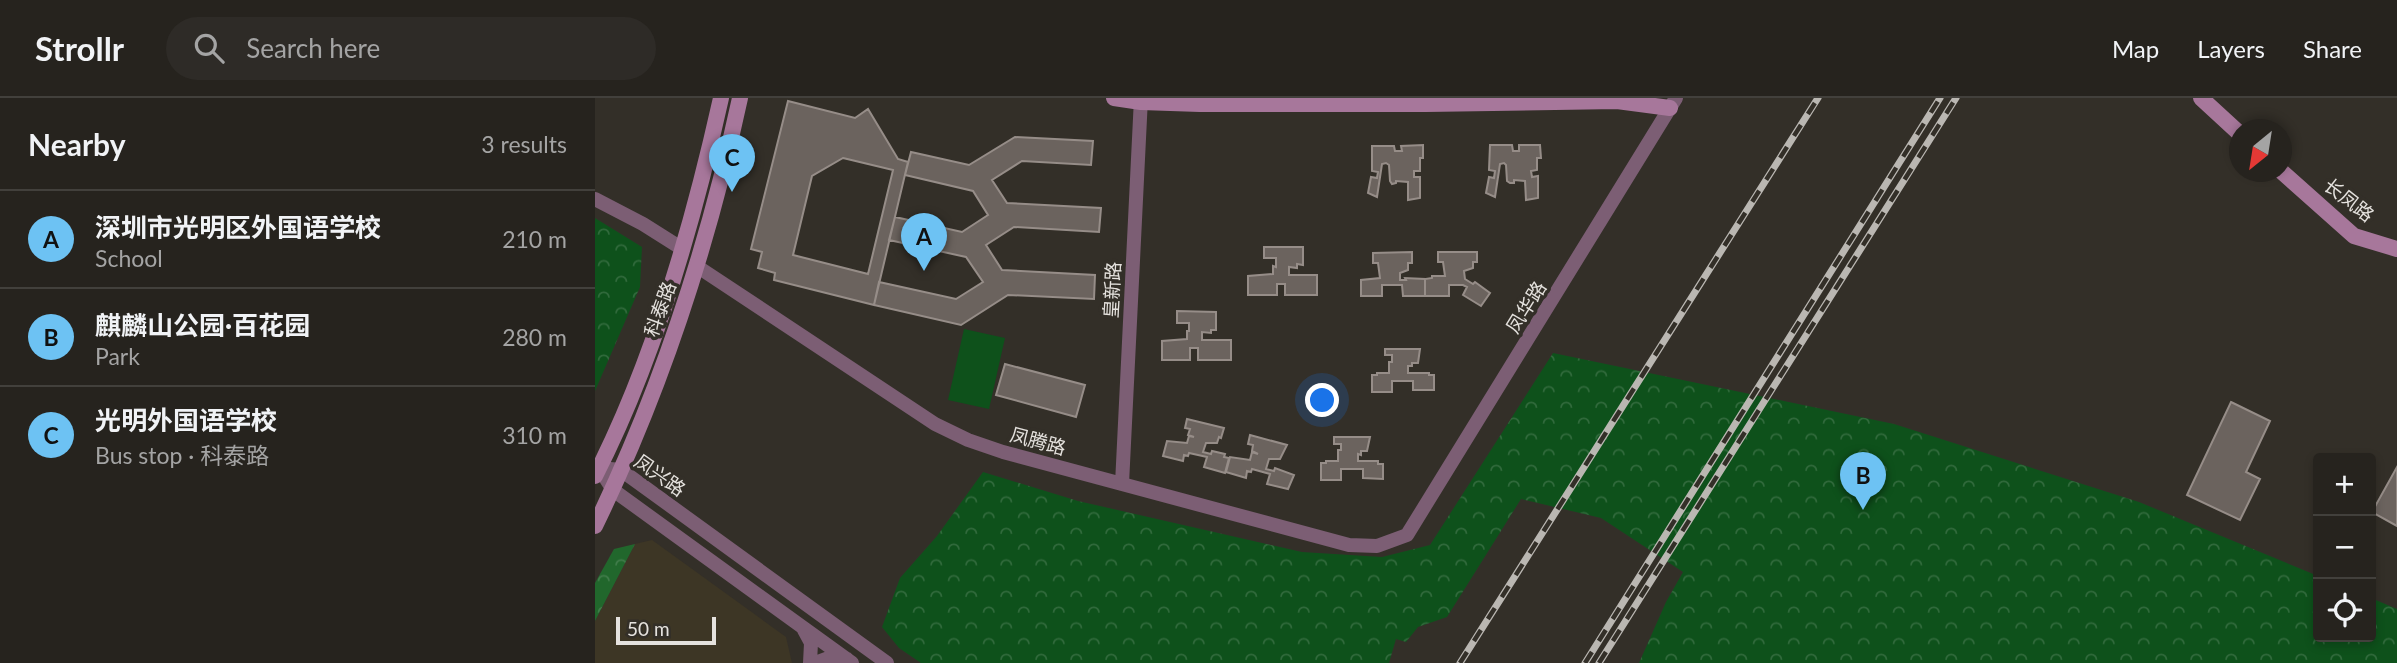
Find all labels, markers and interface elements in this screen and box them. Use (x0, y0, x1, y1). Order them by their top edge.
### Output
search box (166, 17, 656, 80)
text: Strollr (35, 28, 124, 68)
icon: search (190, 29, 228, 67)
text: Search here (246, 32, 380, 64)
text: Map (2112, 34, 2159, 63)
text: Layers (2197, 34, 2265, 63)
text: Share (2303, 34, 2362, 63)
north arrow (2229, 119, 2292, 182)
text: Nearby (28, 126, 126, 162)
text: 3 results (481, 130, 567, 158)
pin: C (709, 134, 755, 192)
street label: 长凤路 (2320, 173, 2379, 226)
text: 深圳市光明区外国语学校 (95, 211, 381, 243)
pin: A (901, 213, 947, 271)
text: A (43, 225, 59, 253)
text: 210 m (502, 225, 567, 253)
text: School (95, 244, 163, 272)
street label: 皇新路 (1099, 261, 1124, 319)
street label: 凤华路 (1501, 276, 1550, 337)
street label: 科泰路 (639, 278, 680, 340)
text: 麒麟山公园·百花园 (95, 309, 310, 341)
text: B (43, 323, 59, 351)
text: 280 m (502, 323, 567, 351)
text: Park (95, 342, 140, 370)
your location (1305, 383, 1339, 417)
text: 光明外国语学校 (95, 404, 277, 436)
text: C (43, 421, 59, 449)
text: 310 m (502, 421, 567, 449)
street label: 凤腾路 (1008, 422, 1069, 459)
text: Bus stop · 科泰路 (95, 441, 269, 469)
street label: 凤兴路 (630, 449, 690, 500)
pin: B (1840, 452, 1886, 510)
map controls (2313, 453, 2376, 642)
button: + (2313, 453, 2376, 516)
button: − (2313, 516, 2376, 579)
button: locate (2313, 579, 2376, 642)
scale bar (616, 614, 716, 646)
text: 50 m (627, 617, 670, 640)

